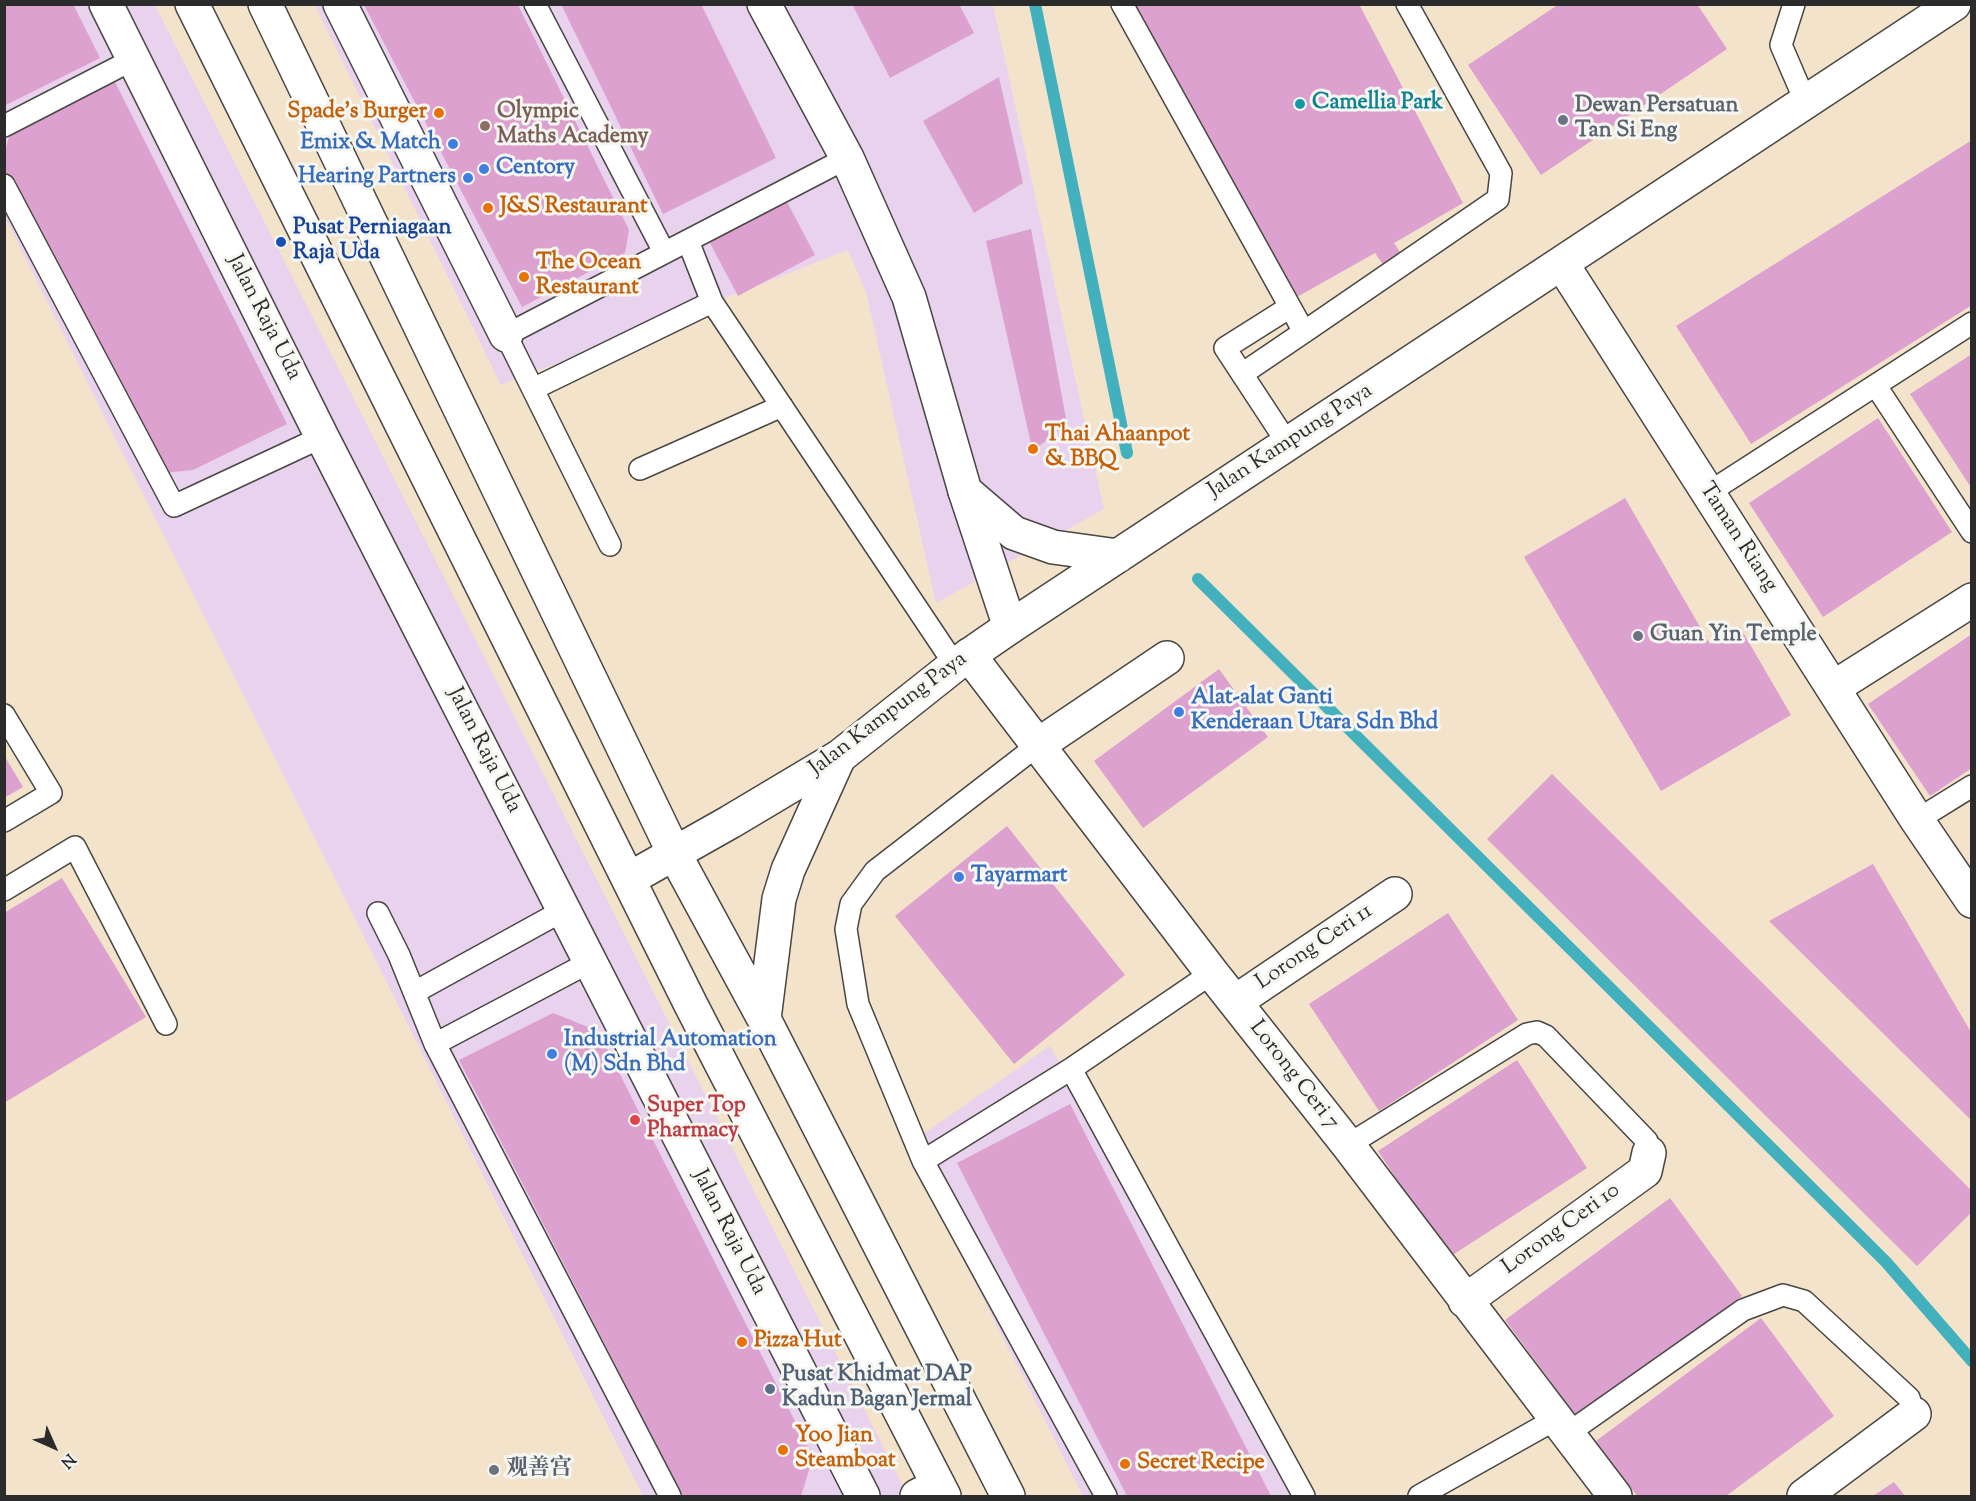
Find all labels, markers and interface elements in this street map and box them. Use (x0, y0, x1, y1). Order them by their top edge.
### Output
place label: Camellia Park (1312, 91, 1443, 117)
place label: Dewan Persatuan Tan Si Eng (1575, 94, 1739, 146)
marker: Camellia Park (1293, 97, 1307, 111)
place label: Spade's Burger (287, 100, 427, 126)
place label: Olympic Maths Academy (497, 100, 648, 152)
marker: Spade's Burger (432, 106, 446, 120)
marker: Dewan Persatuan Tan Si Eng (1556, 113, 1570, 127)
marker: Olympic Maths Academy (478, 119, 492, 133)
place label: Emix & Match (301, 131, 441, 157)
marker: Emix & Match (446, 137, 460, 151)
place label: Centory (496, 156, 575, 182)
marker: Centory (477, 162, 491, 176)
place label: Hearing Partners (298, 165, 456, 191)
marker: Hearing Partners (461, 171, 475, 185)
place label: J&S Restaurant (500, 195, 647, 221)
marker: J&S Restaurant (481, 201, 495, 215)
place label: Pusat Perniagaan Raja Uda (293, 216, 452, 268)
marker: Pusat Perniagaan Raja Uda (274, 235, 288, 249)
street label: Jalan Raja Uda (220, 251, 306, 385)
place label: The Ocean Restaurant (536, 251, 641, 302)
marker: The Ocean Restaurant (517, 270, 531, 284)
street label: Jalan Kampung Paya (1204, 379, 1378, 505)
place label: Thai Ahaanpot & BBQ (1045, 423, 1190, 475)
marker: Thai Ahaanpot & BBQ (1026, 442, 1040, 456)
street label: Taman Riang (1692, 478, 1782, 598)
place label: Guan Yin Temple (1650, 623, 1817, 649)
marker: Guan Yin Temple (1631, 629, 1645, 643)
street label: Jalan Kampung Paya (805, 647, 973, 783)
street label: Jalan Raja Uda (440, 684, 526, 818)
place label: Alat-alat Ganti Kenderaan Utara Sdn Bhd (1191, 686, 1438, 738)
marker: Alat-alat Ganti Kenderaan Utara Sdn Bhd (1172, 705, 1186, 719)
place label: Tayarmart (971, 864, 1067, 890)
marker: Tayarmart (952, 870, 966, 884)
street label: Lorong Ceri 11 (1252, 899, 1378, 997)
street label: Lorong Ceri 7 (1242, 1016, 1344, 1136)
place label: Industrial Automation (M) Sdn Bhd (564, 1028, 777, 1080)
marker: Industrial Automation (M) Sdn Bhd (545, 1047, 559, 1061)
place label: Super Top Pharmacy (647, 1094, 746, 1146)
marker: Super Top Pharmacy (628, 1113, 642, 1127)
street label: Jalan Raja Uda (685, 1166, 771, 1300)
street label: Lorong Ceri 10 (1498, 1178, 1626, 1282)
place label: Pizza Hut (754, 1329, 841, 1355)
marker: Pizza Hut (735, 1335, 749, 1349)
place label: Pusat Khidmat DAP Kadun Bagan Jermal (782, 1363, 972, 1414)
marker: Pusat Khidmat DAP Kadun Bagan Jermal (763, 1382, 777, 1396)
north arrow (24, 1417, 84, 1477)
place label: Yoo Jian Steamboat (795, 1424, 896, 1476)
marker: Yoo Jian Steamboat (776, 1443, 790, 1457)
text: N (54, 1447, 80, 1473)
place label: Secret Recipe (1137, 1451, 1265, 1477)
place label: 观善宫 (506, 1457, 572, 1483)
marker: Secret Recipe (1118, 1457, 1132, 1471)
marker: 观善宫 (487, 1463, 501, 1477)

